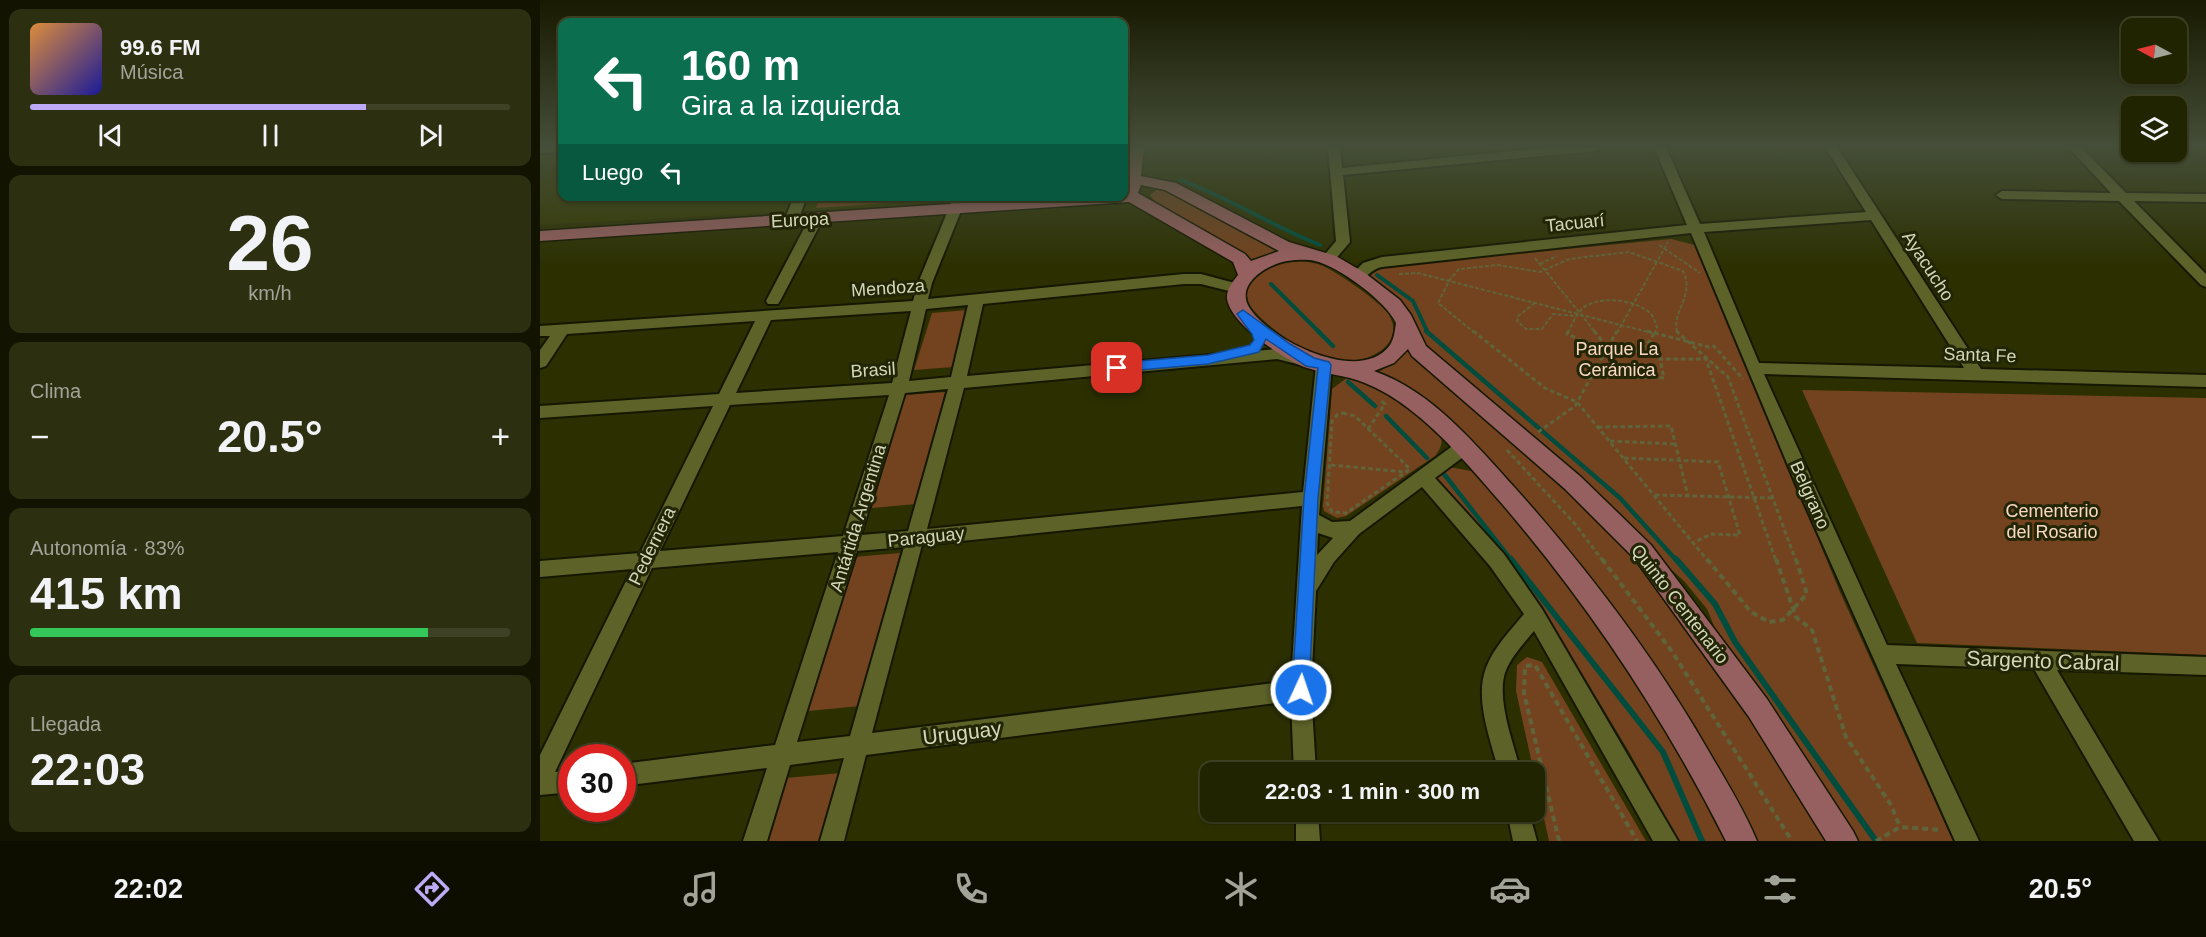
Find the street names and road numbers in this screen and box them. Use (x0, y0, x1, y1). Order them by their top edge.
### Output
street label: Europa (770, 208, 830, 232)
street label: Tacuarí (1545, 210, 1605, 236)
street label: Ayacucho (1898, 228, 1958, 304)
street label: Mendoza (850, 275, 927, 301)
street label: Santa Fe (1943, 344, 2017, 366)
street label: Brasil (850, 358, 896, 382)
street label: Antártida Argentina (826, 441, 890, 594)
street label: Belgrano (1786, 458, 1834, 532)
street label: Pedernera (625, 503, 680, 588)
street label: Paraguay (887, 523, 965, 551)
street label: Quinto Centenario (1627, 540, 1733, 668)
street label: Sargento Cabral (1966, 646, 2120, 675)
street label: Uruguay (921, 716, 1003, 749)

